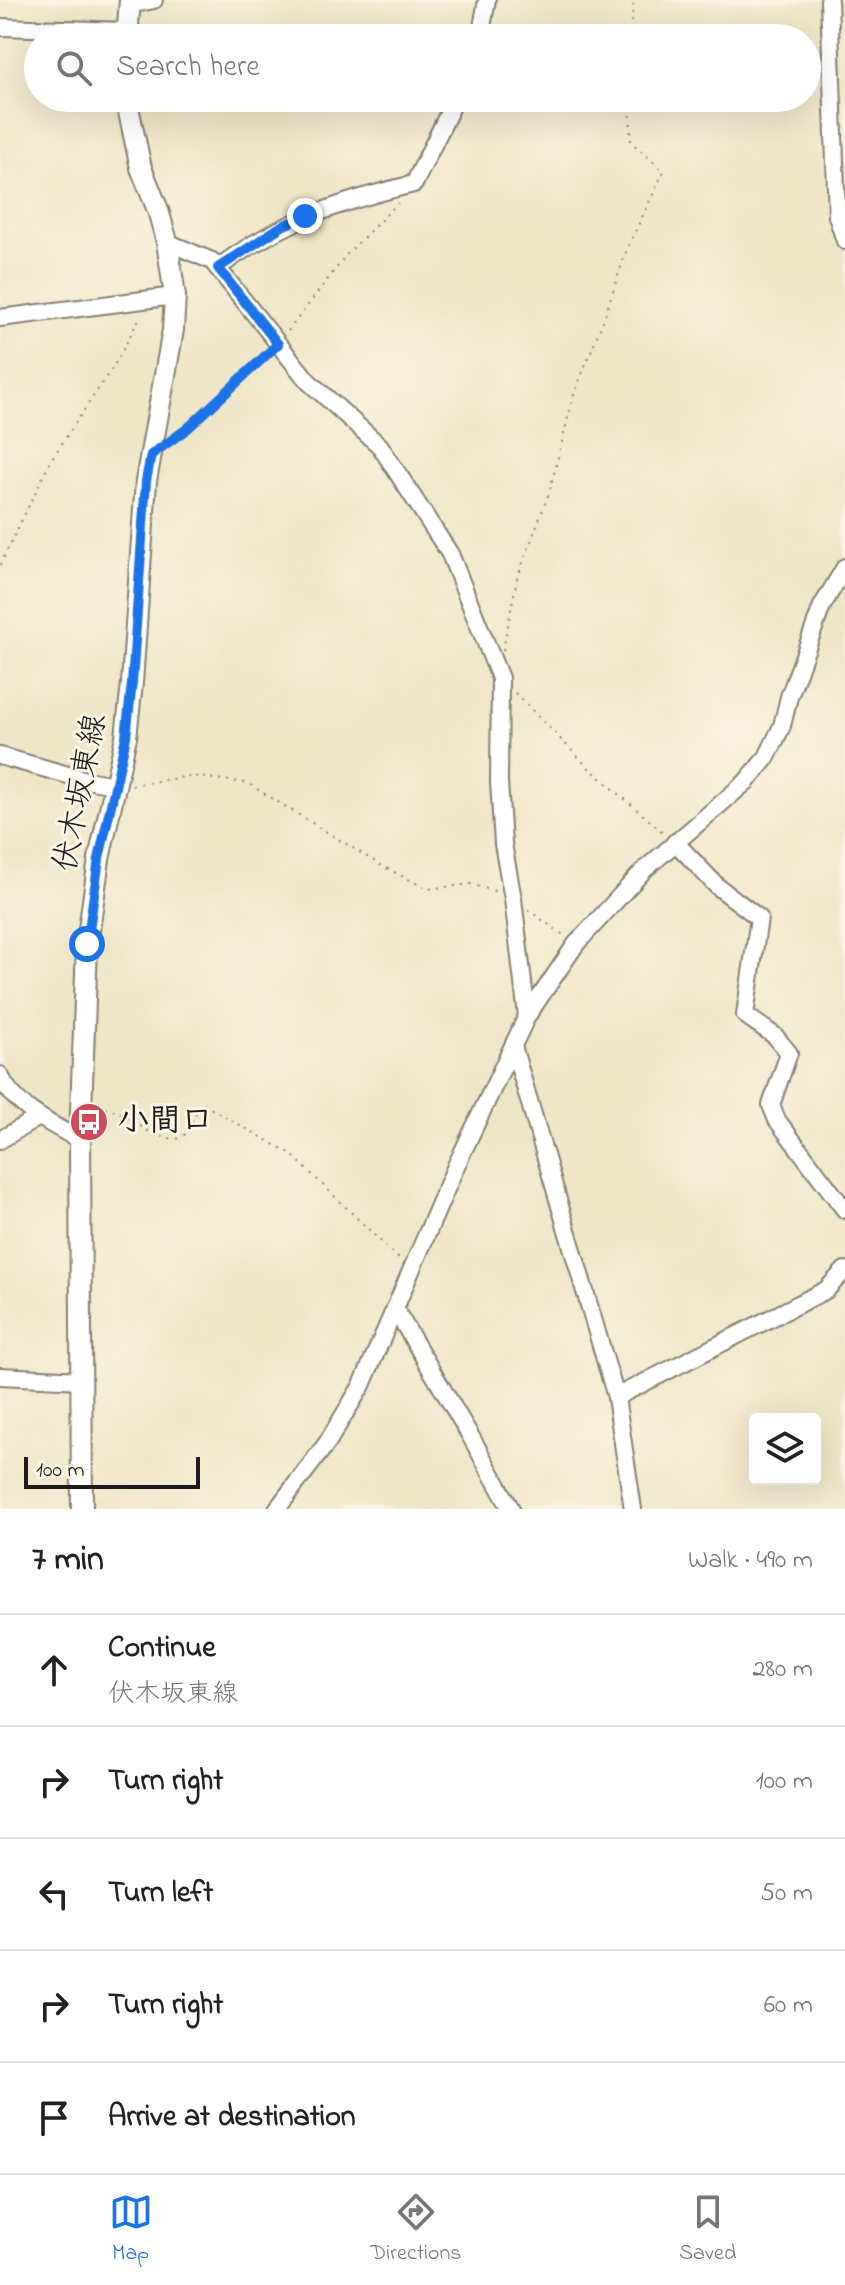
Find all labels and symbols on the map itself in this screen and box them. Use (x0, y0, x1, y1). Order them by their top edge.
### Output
route end (287, 198, 323, 234)
street label: 伏木坂東線 (44, 710, 120, 876)
route start (69, 926, 105, 962)
place label: 小間口 (117, 1099, 213, 1146)
bus stop icon: 小間口 (68, 1101, 110, 1143)
scale bar (24, 1453, 200, 1489)

